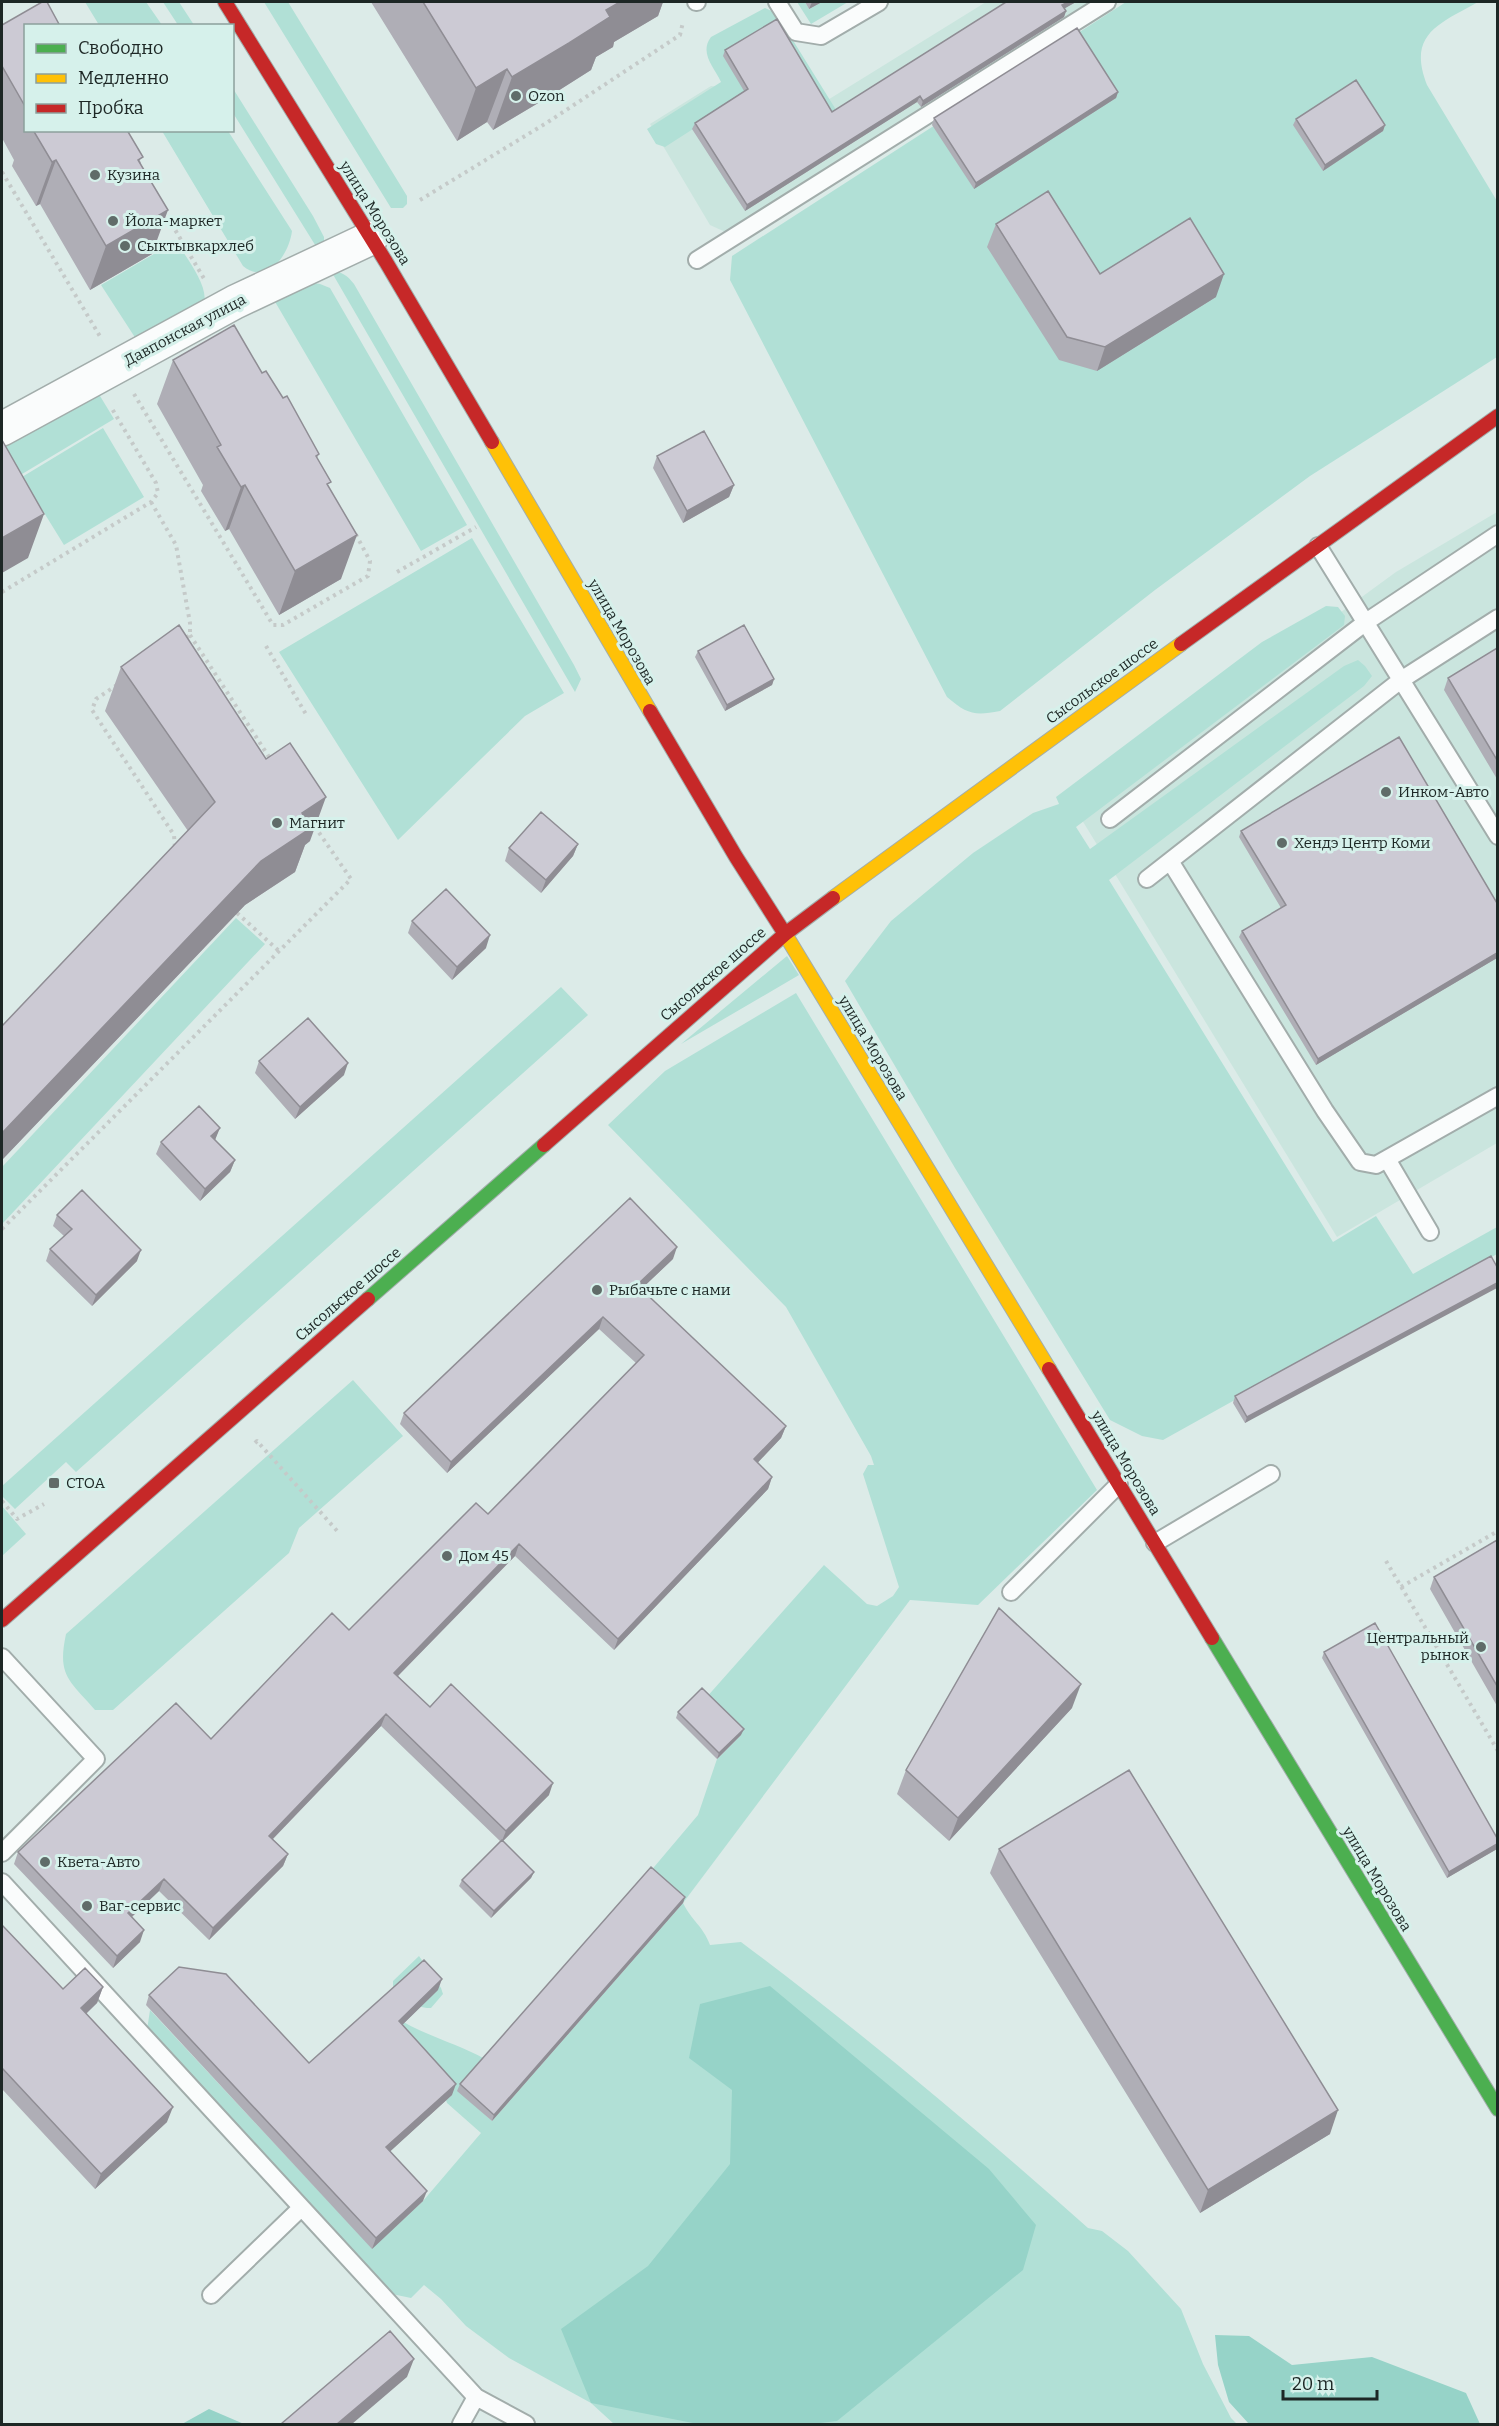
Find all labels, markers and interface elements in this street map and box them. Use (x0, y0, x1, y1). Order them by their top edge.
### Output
legend (24, 24, 234, 132)
text: Свободно (78, 37, 163, 59)
text: Медленно (78, 67, 169, 89)
place label: Ozon (528, 87, 565, 105)
marker: Ozon (509, 89, 523, 103)
text: Пробка (78, 97, 144, 119)
street label: улица Морозова (335, 157, 414, 268)
place label: Кузина (107, 166, 160, 184)
marker: Кузина (88, 168, 102, 182)
place label: Йола-маркет (125, 212, 222, 230)
marker: Йола-маркет (106, 214, 120, 228)
place label: Сыктывкархлеб (137, 237, 254, 255)
marker: Сыктывкархлеб (118, 239, 132, 253)
street label: Давпонская улица (121, 290, 249, 370)
street label: улица Морозова (584, 575, 660, 688)
street label: Сысольское шоссе (1042, 634, 1162, 728)
place label: Инком-Авто (1398, 783, 1489, 801)
marker: Инком-Авто (1379, 785, 1393, 799)
place label: Магнит (289, 814, 345, 832)
marker: Магнит (270, 816, 284, 830)
place label: Хендэ Центр Коми (1294, 834, 1431, 852)
marker: Хендэ Центр Коми (1275, 836, 1289, 850)
street label: Сысольское шоссе (657, 923, 769, 1025)
street label: улица Морозова (834, 991, 911, 1104)
street label: Сысольское шоссе (292, 1243, 404, 1345)
place label: Рыбачьте с нами (609, 1281, 731, 1299)
marker: Рыбачьте с нами (590, 1283, 604, 1297)
street label: улица Морозова (1087, 1406, 1164, 1519)
place label: СТОА (66, 1474, 105, 1492)
marker: СТОА (47, 1476, 61, 1490)
place label: Дом 45 (459, 1547, 509, 1565)
marker: Дом 45 (440, 1549, 454, 1563)
place label: Центральный рынок (1366, 1629, 1469, 1664)
marker: Центральный рынок (1474, 1640, 1488, 1654)
street label: улица Морозова (1338, 1822, 1415, 1935)
place label: Квета-Авто (57, 1853, 140, 1871)
marker: Квета-Авто (38, 1855, 52, 1869)
place label: Ваг-сервис (99, 1897, 181, 1915)
marker: Ваг-сервис (80, 1899, 94, 1913)
scale bar (1283, 2363, 1378, 2401)
text: 20 m (1292, 2373, 1334, 2395)

